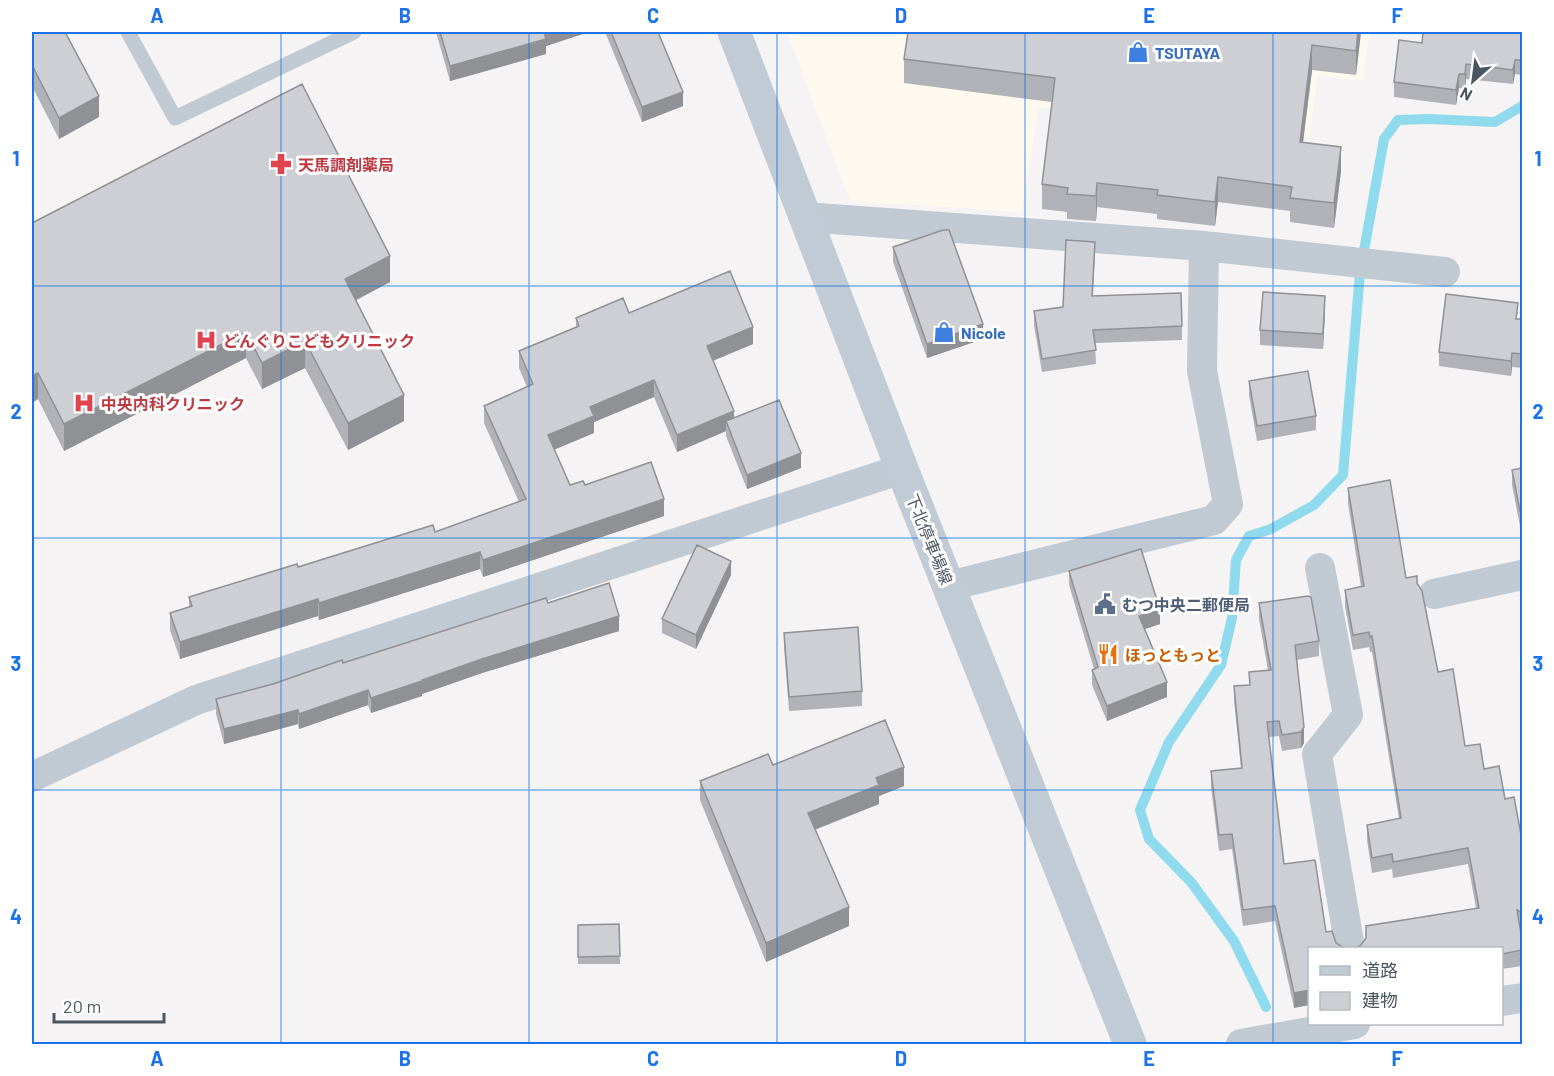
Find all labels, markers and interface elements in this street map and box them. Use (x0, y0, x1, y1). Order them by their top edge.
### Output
text: A (150, 3, 164, 27)
text: B (399, 3, 411, 27)
text: C (647, 3, 659, 27)
text: D (895, 3, 907, 27)
text: E (1143, 3, 1155, 27)
text: F (1391, 3, 1403, 27)
shop icon: TSUTAYA (1126, 40, 1150, 64)
place label: TSUTAYA (1155, 43, 1220, 62)
north arrow (1443, 51, 1503, 111)
text: N (1457, 84, 1475, 106)
text: 1 (12, 146, 20, 170)
text: 1 (1534, 146, 1542, 170)
pharmacy icon: 天馬調剤薬局 (269, 152, 293, 176)
place label: 天馬調剤薬局 (298, 155, 394, 174)
shop icon: Nicole (932, 320, 956, 344)
place label: Nicole (961, 323, 1006, 342)
hospital icon: どんぐりこどもクリニック (194, 328, 218, 352)
place label: どんぐりこどもクリニック (223, 331, 415, 350)
hospital icon: 中央内科クリニック (72, 391, 96, 415)
place label: 中央内科クリニック (101, 394, 245, 413)
text: 2 (10, 399, 22, 423)
text: 2 (1532, 399, 1544, 423)
street label: 下北停車場線 (903, 491, 957, 587)
public building icon: むつ中央二郵便局 (1093, 592, 1117, 616)
place label: むつ中央二郵便局 (1122, 595, 1250, 614)
restaurant icon: ほっともっと (1096, 642, 1120, 666)
place label: ほっともっと (1125, 645, 1221, 664)
text: 3 (11, 651, 21, 675)
text: 3 (1533, 651, 1543, 675)
text: 4 (10, 904, 22, 928)
text: 4 (1532, 904, 1544, 928)
legend (1308, 947, 1503, 1025)
text: 道路 (1362, 959, 1398, 981)
scale bar (54, 986, 164, 1024)
text: 建物 (1362, 989, 1398, 1011)
text: 20 m (63, 995, 101, 1017)
text: A (150, 1046, 164, 1070)
text: B (399, 1046, 411, 1070)
text: C (647, 1046, 659, 1070)
text: D (895, 1046, 907, 1070)
text: E (1143, 1046, 1155, 1070)
text: F (1391, 1046, 1403, 1070)

